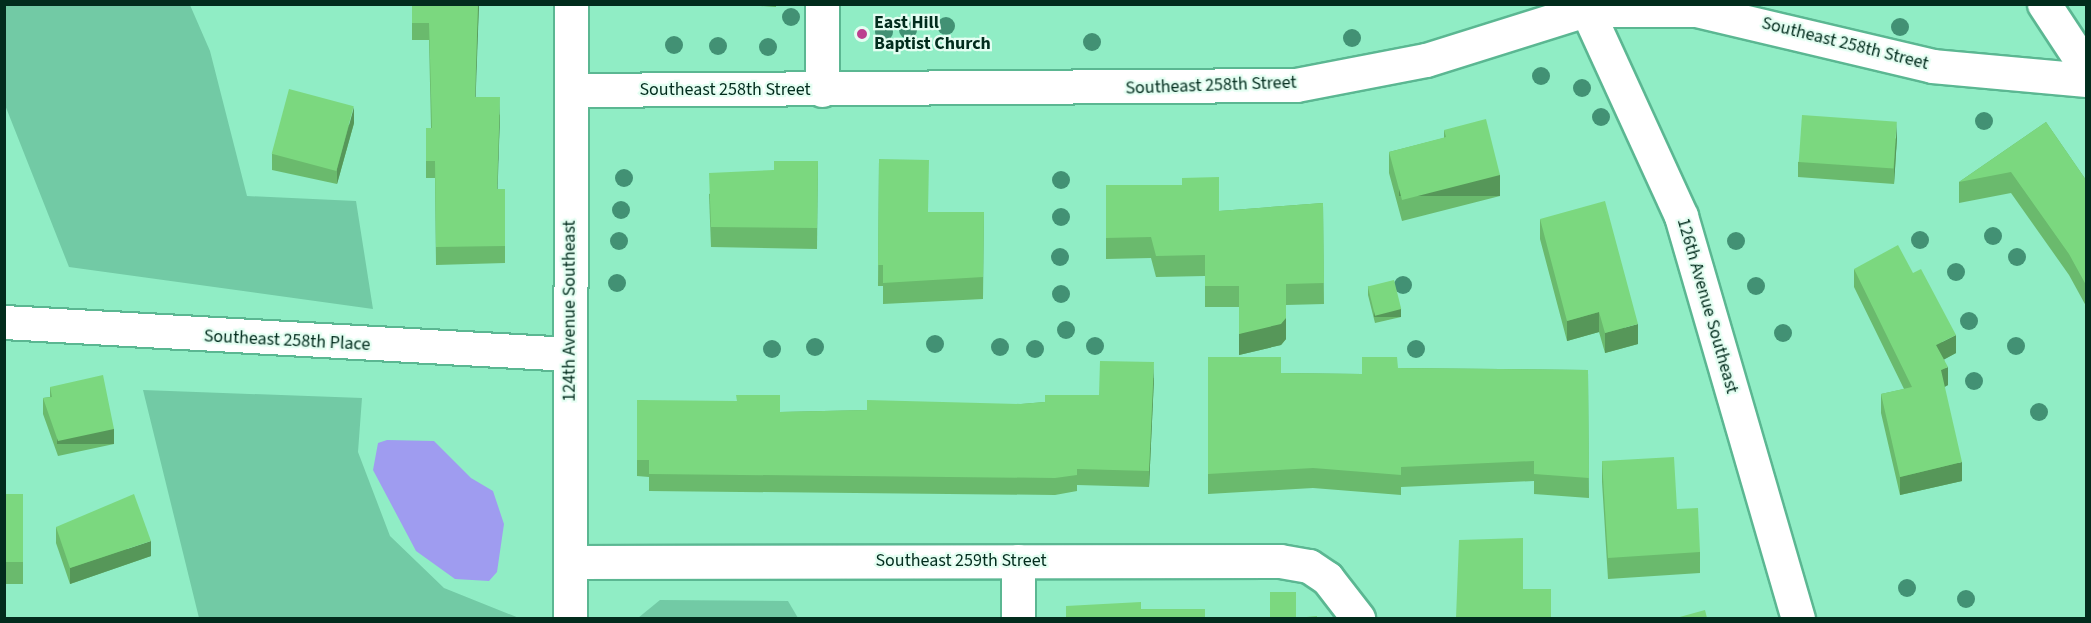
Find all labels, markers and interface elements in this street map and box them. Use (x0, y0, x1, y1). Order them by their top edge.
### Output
place label: East Hill Baptist Church (874, 13, 991, 56)
street label: Southeast 258th Street (1759, 13, 1931, 75)
marker: East Hill Baptist Church (855, 27, 869, 41)
street label: Southeast 258th Street (1125, 72, 1297, 100)
street label: Southeast 258th Street (639, 79, 811, 101)
street label: 126th Avenue Southeast (1672, 216, 1742, 396)
street label: 124th Avenue Southeast (559, 220, 581, 402)
street label: Southeast 258th Place (203, 326, 371, 356)
street label: Southeast 259th Street (875, 550, 1047, 572)

